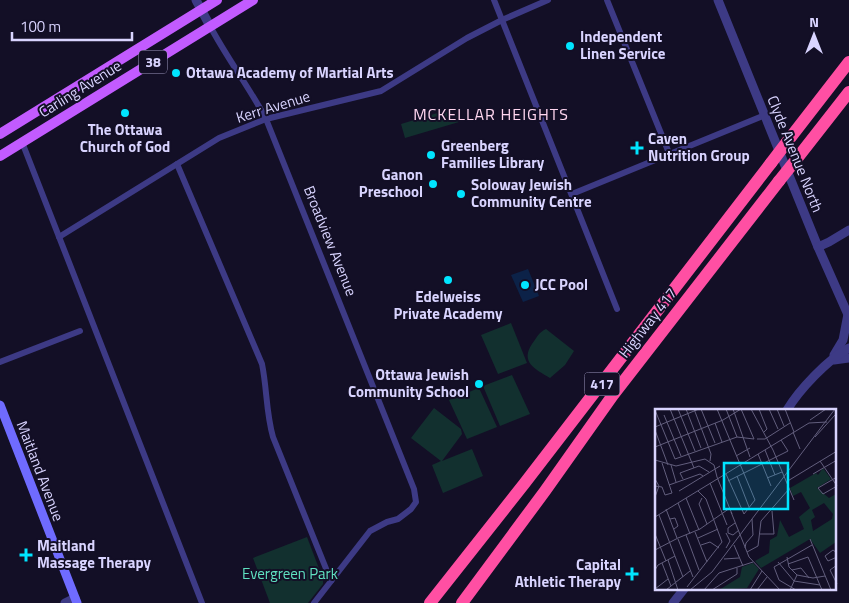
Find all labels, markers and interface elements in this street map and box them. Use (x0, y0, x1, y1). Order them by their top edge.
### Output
scale bar (12, 10, 132, 42)
north arrow (789, 10, 839, 60)
text: N (809, 11, 819, 32)
text: 100 m (20, 15, 61, 38)
place label: Independent Linen Service (580, 25, 666, 65)
marker: Independent Linen Service (564, 40, 576, 52)
road number: 38 (139, 51, 167, 74)
street label: Carling Avenue (34, 54, 126, 123)
place label: Ottawa Academy of Martial Arts (186, 61, 394, 84)
marker: Ottawa Academy of Martial Arts (170, 67, 182, 79)
street label: Kerr Avenue (233, 84, 313, 129)
street label: Clyde Avenue North (762, 92, 829, 216)
district label: MCKELLAR HEIGHTS (413, 102, 569, 126)
marker: The Ottawa Church of God (119, 107, 131, 119)
place label: The Ottawa Church of God (80, 118, 170, 158)
place label: Caven Nutrition Group (648, 127, 750, 167)
place label: Greenberg Families Library (441, 134, 545, 174)
marker: Caven Nutrition Group (630, 141, 644, 155)
marker: Greenberg Families Library (425, 149, 437, 161)
place label: Ganon Preschool (359, 163, 423, 203)
place label: Soloway Jewish Community Centre (471, 173, 592, 213)
marker: Ganon Preschool (427, 178, 439, 190)
street label: Broadview Avenue (298, 182, 363, 300)
marker: Soloway Jewish Community Centre (455, 188, 467, 200)
place label: JCC Pool (535, 273, 588, 296)
marker: Edelweiss Private Academy (442, 274, 454, 286)
marker: JCC Pool (519, 279, 531, 291)
street label: Highway 417 (613, 283, 682, 363)
place label: Edelweiss Private Academy (394, 285, 503, 325)
place label: Ottawa Jewish Community School (348, 363, 469, 403)
road number: 417 (584, 372, 620, 396)
marker: Ottawa Jewish Community School (473, 378, 485, 390)
inset map (655, 409, 836, 590)
street label: Maitland Avenue (11, 417, 70, 524)
place label: Maitland Massage Therapy (37, 534, 151, 574)
marker: Maitland Massage Therapy (19, 548, 33, 562)
place label: Capital Athletic Therapy (515, 553, 621, 593)
park label: Evergreen Park (242, 562, 338, 585)
marker: Capital Athletic Therapy (625, 567, 639, 581)

